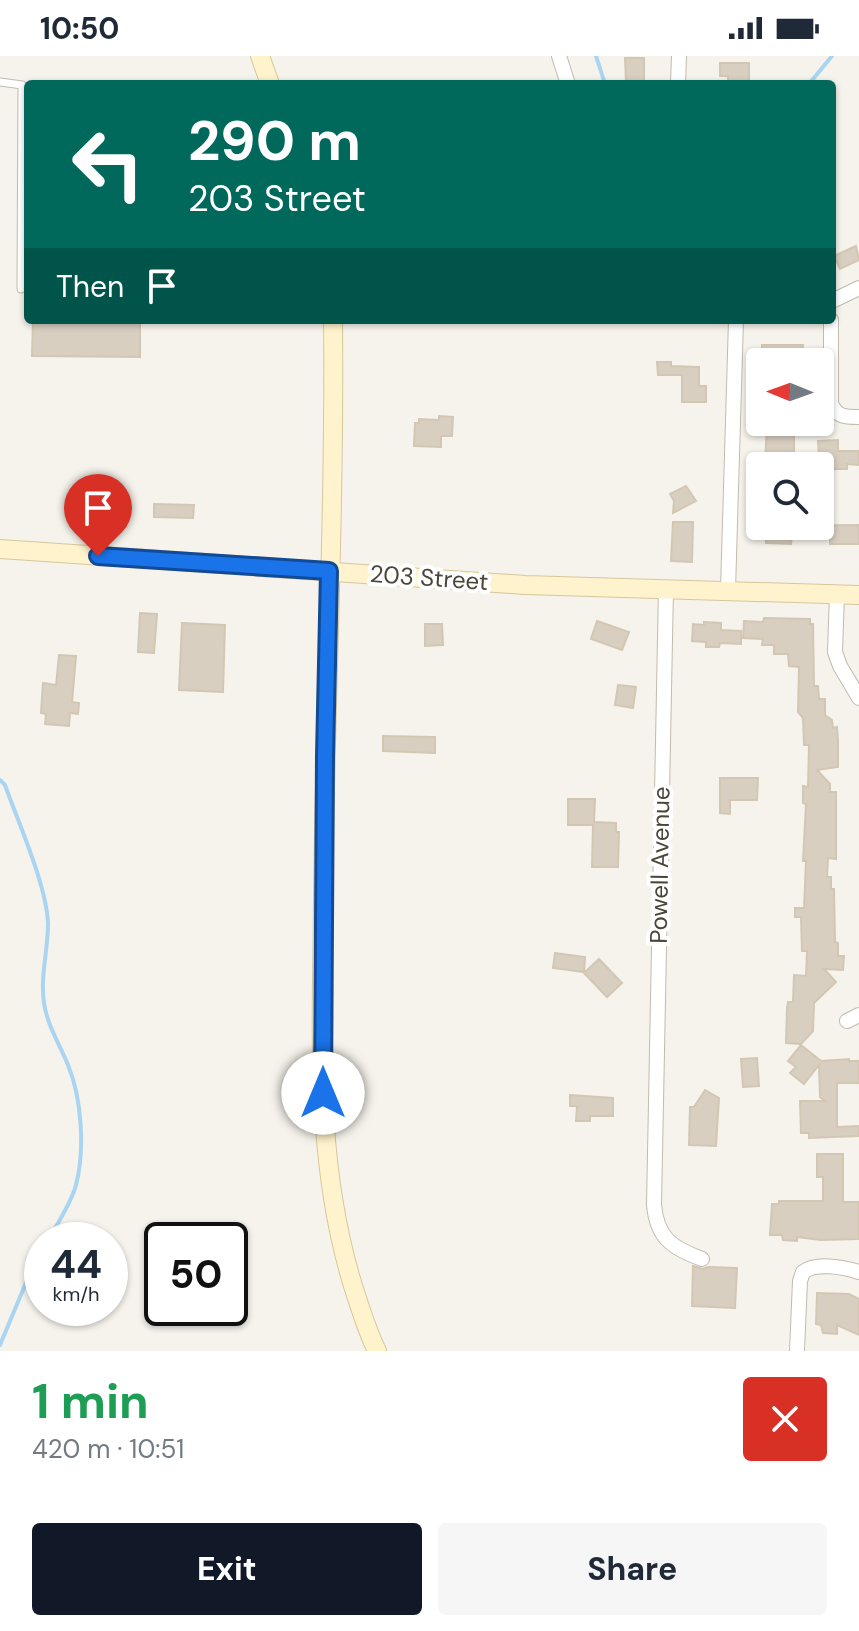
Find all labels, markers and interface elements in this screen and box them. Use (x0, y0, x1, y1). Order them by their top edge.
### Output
text: 10:50 (40, 9, 119, 48)
text: 290 m (188, 104, 361, 177)
icon: left (56, 112, 160, 216)
text: 203 Street (188, 175, 366, 222)
icon: arrive (140, 264, 184, 308)
text: Then (56, 267, 124, 306)
north arrow (746, 348, 834, 436)
map controls (746, 348, 834, 540)
button: search (746, 452, 834, 540)
pin (64, 474, 132, 556)
icon: arrive (76, 486, 120, 530)
street label: 203 Street (369, 558, 489, 597)
street label: Powell Avenue (643, 786, 676, 944)
position arrow (281, 1051, 365, 1135)
speed limit sign: 50 (144, 1222, 248, 1326)
text: 44 (50, 1238, 102, 1290)
text: km/h (52, 1281, 100, 1307)
text: 1 min (32, 1370, 149, 1433)
button: close (743, 1377, 827, 1461)
text: 420 m · 10:51 (32, 1432, 184, 1466)
button: Exit (32, 1523, 422, 1615)
button: Share (438, 1523, 827, 1615)

